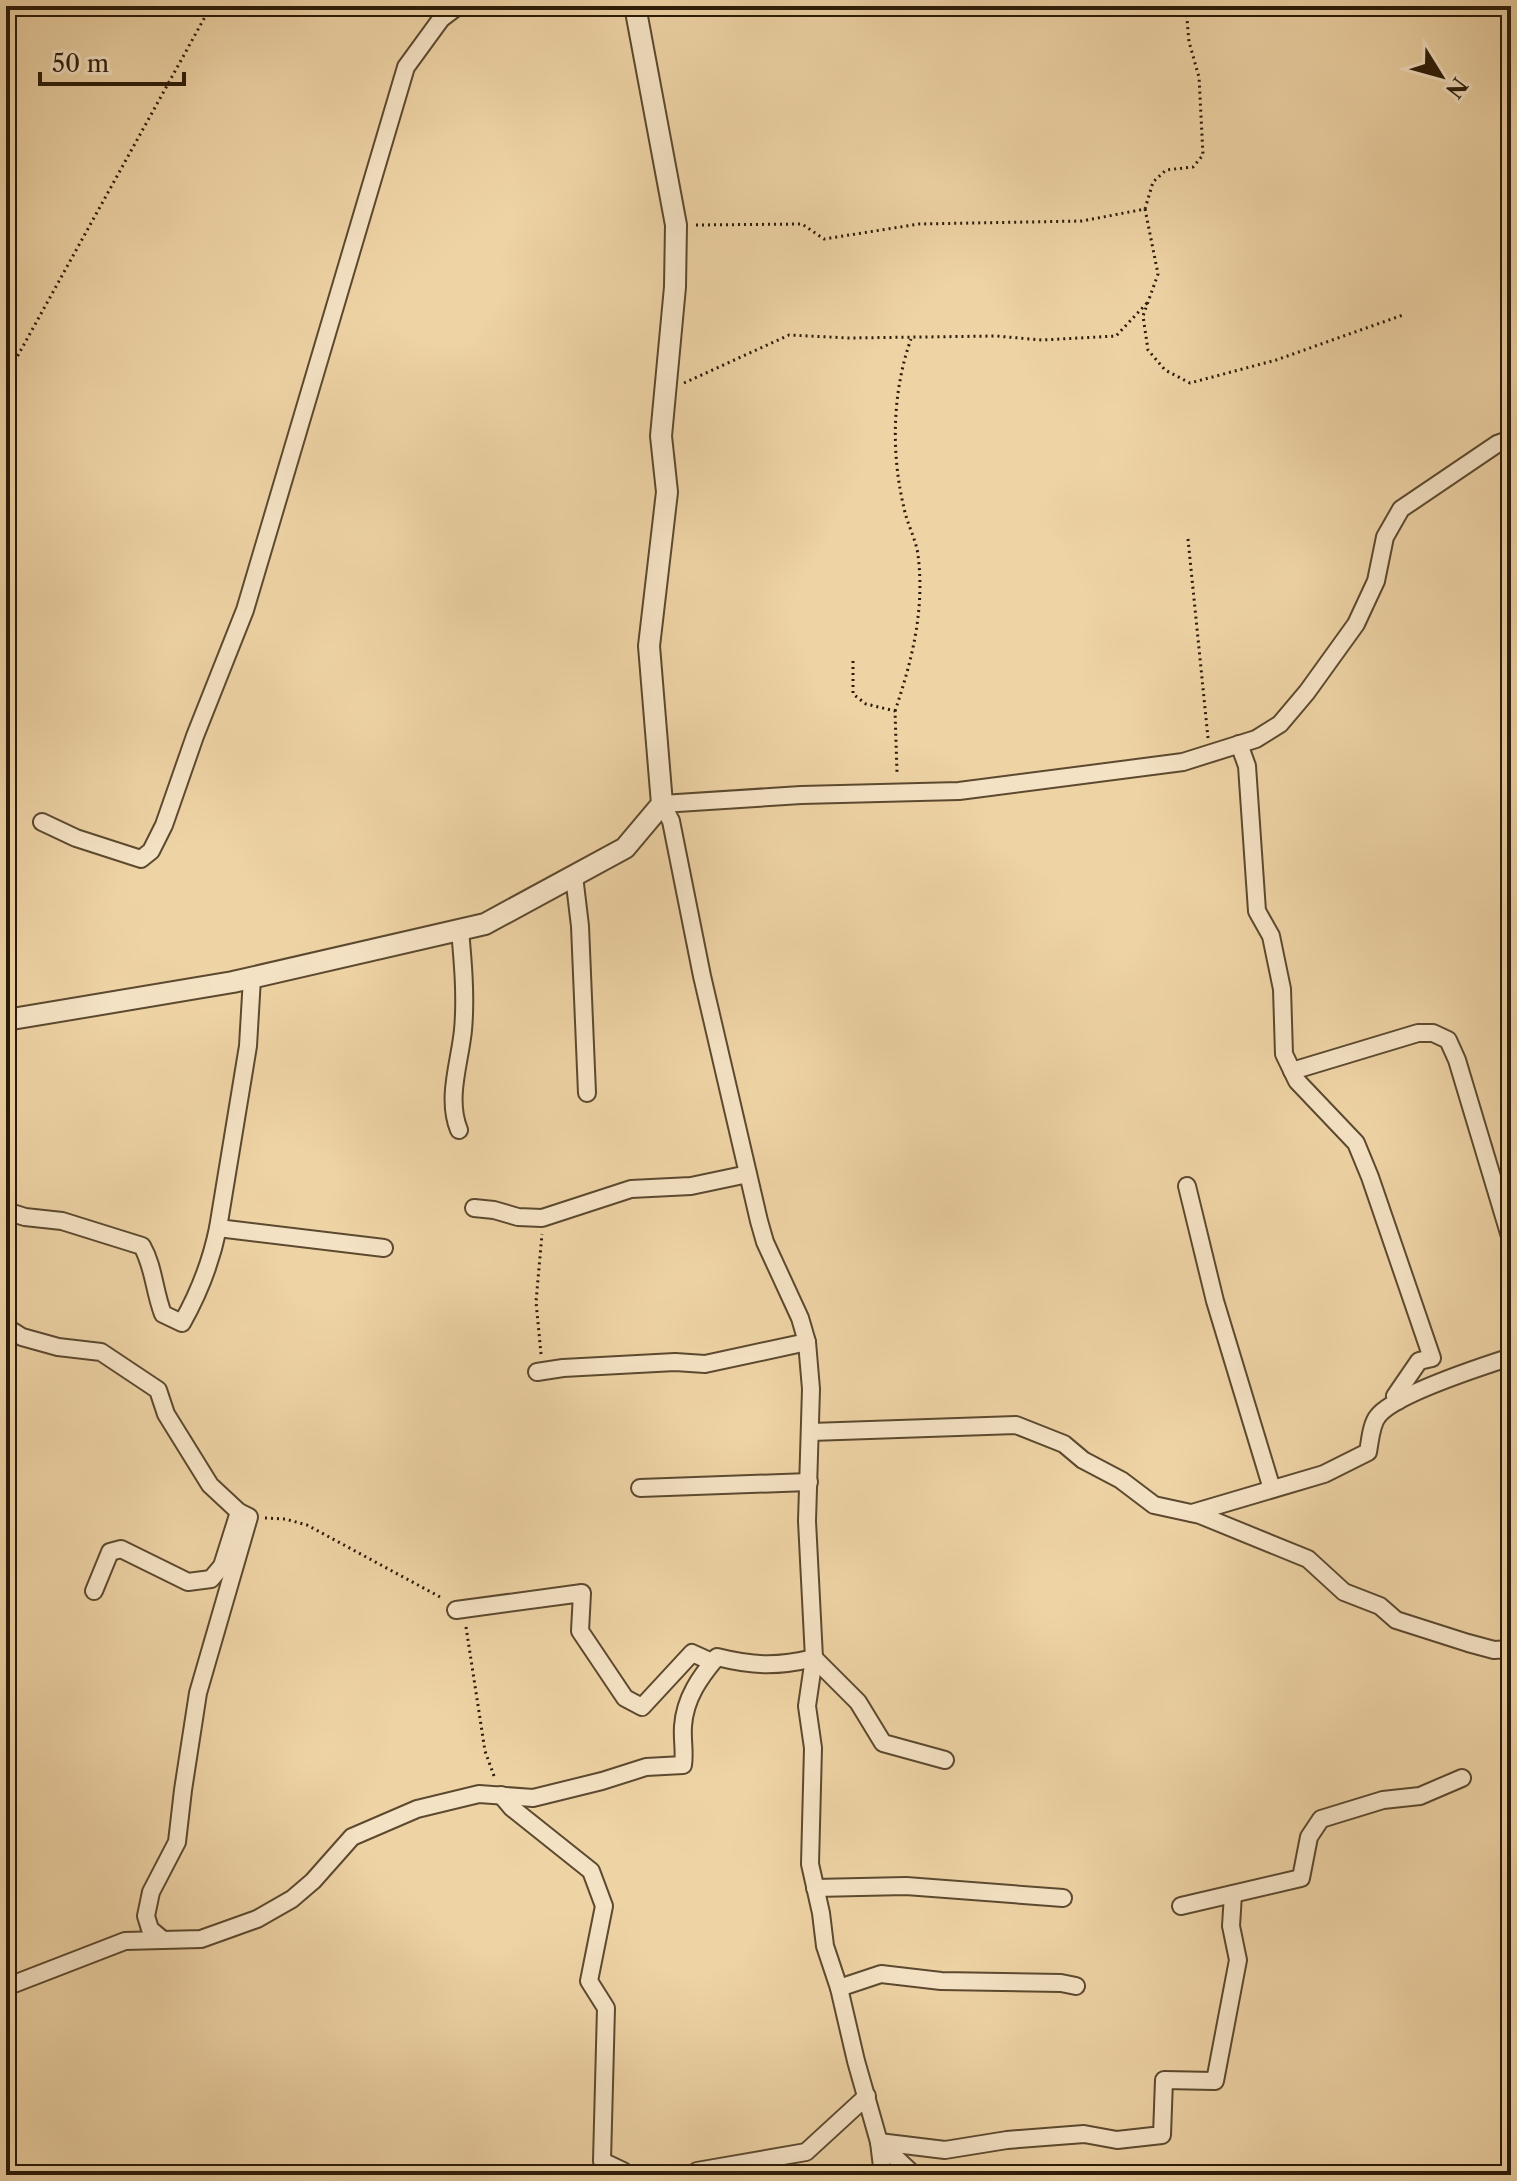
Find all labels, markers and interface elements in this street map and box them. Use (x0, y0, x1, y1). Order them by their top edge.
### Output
scale bar (40, 36, 184, 86)
north arrow (1401, 36, 1481, 116)
text: 50 m (52, 49, 109, 78)
text: N (1440, 72, 1473, 103)

